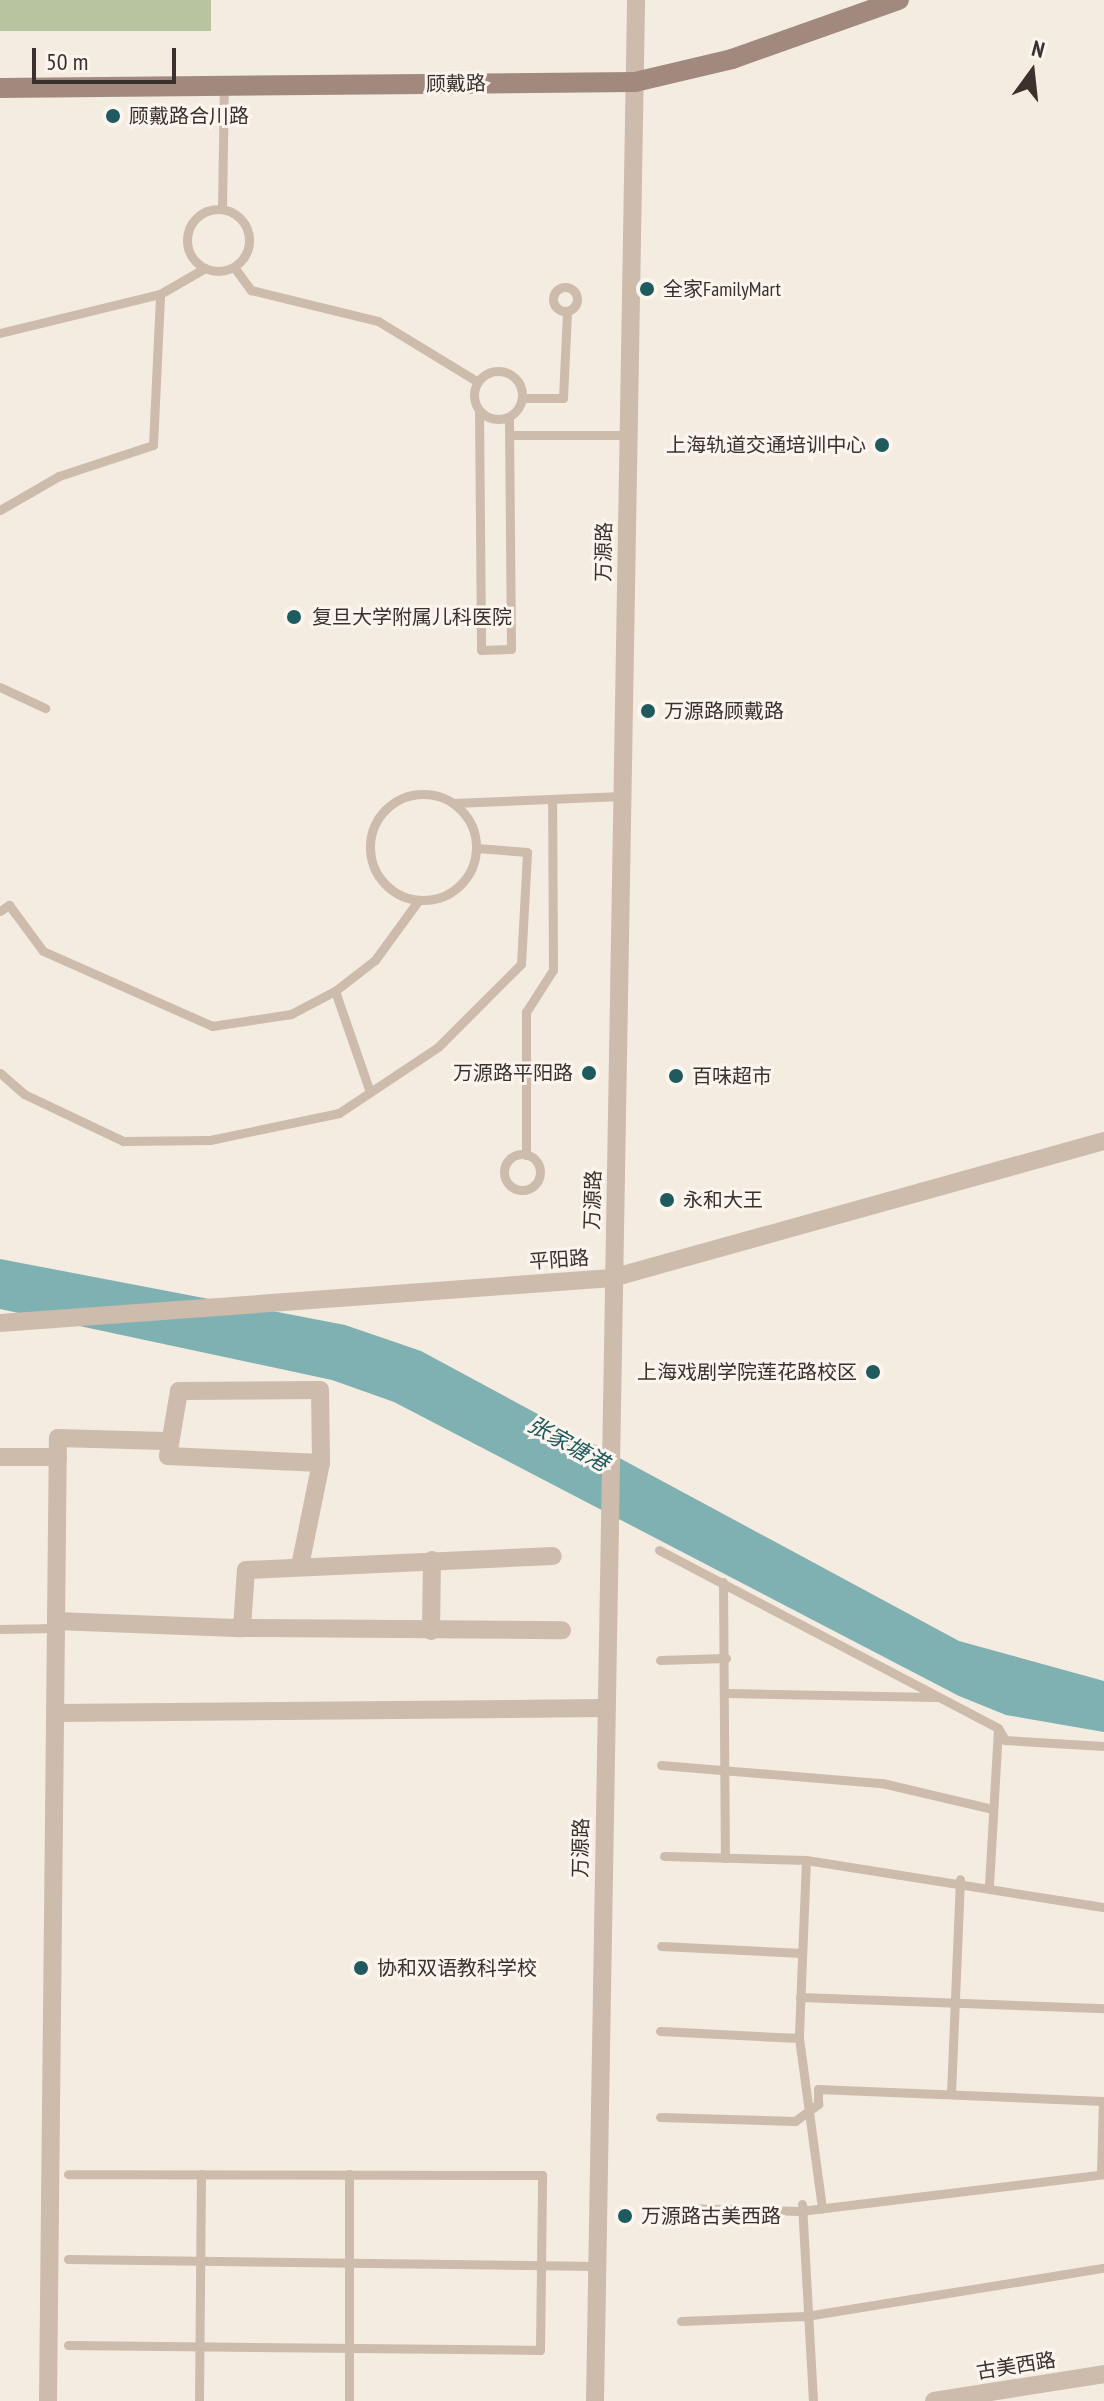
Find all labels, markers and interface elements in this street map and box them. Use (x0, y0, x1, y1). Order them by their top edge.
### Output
scale bar (36, 32, 180, 82)
north arrow (992, 32, 1072, 112)
text: N (1029, 34, 1048, 64)
text: 50 m (46, 46, 88, 77)
street label: 顾戴路 (426, 71, 486, 97)
place label: 顾戴路合川路 (129, 104, 249, 128)
marker: 顾戴路合川路 (104, 107, 122, 125)
place label: 全家FamilyMart (663, 277, 781, 301)
marker: 全家FamilyMart (638, 280, 656, 298)
place label: 上海轨道交通培训中心 (666, 433, 866, 457)
marker: 上海轨道交通培训中心 (873, 436, 891, 454)
street label: 万源路 (591, 522, 617, 582)
place label: 复旦大学附属儿科医院 (312, 605, 512, 629)
marker: 复旦大学附属儿科医院 (283, 606, 305, 628)
place label: 万源路顾戴路 (664, 699, 784, 723)
marker: 万源路顾戴路 (639, 702, 657, 720)
place label: 万源路平阳路 (453, 1061, 573, 1085)
marker: 万源路平阳路 (580, 1064, 598, 1082)
place label: 百味超市 (692, 1064, 772, 1088)
marker: 百味超市 (667, 1067, 685, 1085)
street label: 万源路 (580, 1170, 606, 1230)
place label: 永和大王 (683, 1188, 763, 1212)
marker: 永和大王 (658, 1191, 676, 1209)
street label: 平阳路 (528, 1246, 590, 1274)
place label: 上海戏剧学院莲花路校区 (637, 1360, 857, 1384)
marker: 上海戏剧学院莲花路校区 (864, 1363, 882, 1381)
water label: 张家塘港 (523, 1411, 613, 1477)
street label: 万源路 (568, 1818, 594, 1878)
place label: 协和双语教科学校 (377, 1956, 537, 1980)
marker: 协和双语教科学校 (352, 1959, 370, 1977)
place label: 万源路古美西路 (641, 2204, 781, 2228)
marker: 万源路古美西路 (616, 2207, 634, 2225)
street label: 古美西路 (975, 2348, 1057, 2384)

